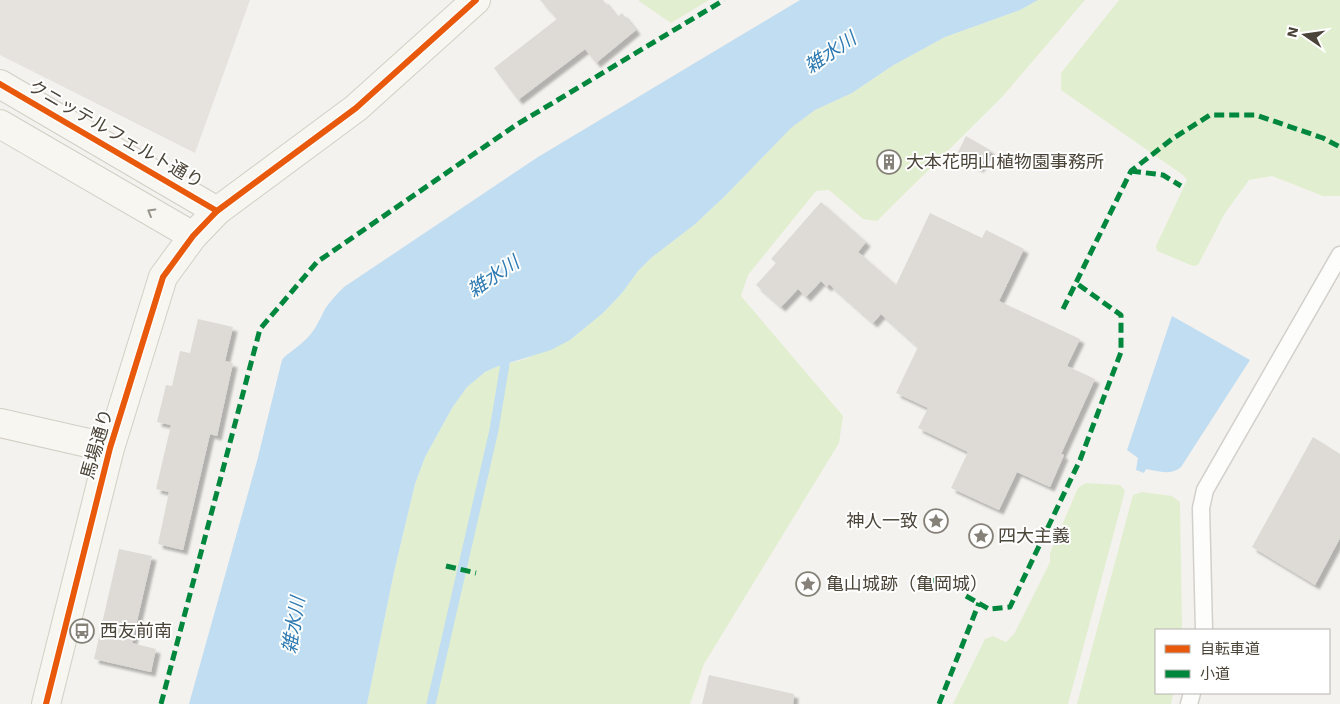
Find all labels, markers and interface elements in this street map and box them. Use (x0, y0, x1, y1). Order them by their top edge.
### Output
north arrow (1280, 10, 1330, 60)
text: N (1283, 25, 1301, 39)
water label: 雑水川 (800, 26, 862, 78)
street label: クニッテルフェルト通り (25, 75, 207, 192)
building icon: 大本花明山植物園事務所 (876, 149, 902, 175)
place label: 大本花明山植物園事務所 (906, 151, 1104, 172)
one-way arrow (147, 208, 156, 218)
water label: 雑水川 (463, 250, 525, 302)
street label: 馬場通り (77, 406, 117, 481)
place icon: 神人一致 (923, 508, 949, 534)
place label: 神人一致 (846, 510, 918, 531)
place icon: 四大主義 (968, 523, 994, 549)
place label: 四大主義 (998, 525, 1070, 546)
place icon: 亀山城跡（亀岡城） (795, 571, 821, 597)
place label: 亀山城跡（亀岡城） (826, 573, 988, 594)
water label: 雑水川 (278, 593, 310, 655)
bus stop icon: 西友前南 (69, 618, 95, 644)
place label: 西友前南 (100, 620, 172, 641)
legend (1155, 629, 1330, 694)
text: 自転車道 (1200, 640, 1260, 658)
text: 小道 (1200, 665, 1230, 683)

